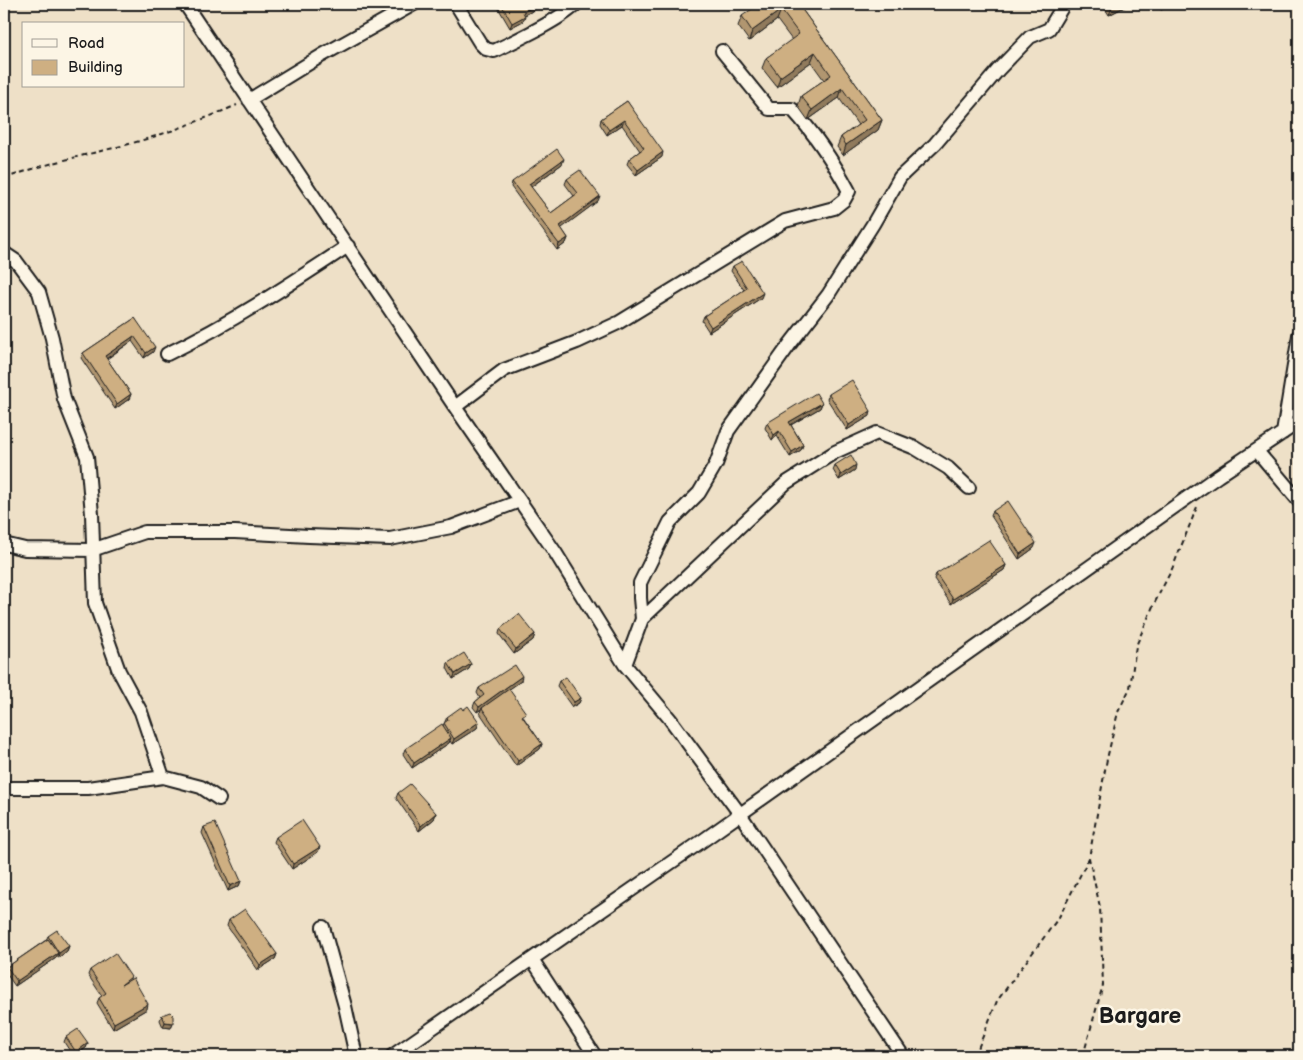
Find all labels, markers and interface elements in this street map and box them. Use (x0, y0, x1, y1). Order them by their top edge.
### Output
legend (22, 22, 185, 88)
text: Road (68, 34, 104, 53)
text: Building (68, 58, 123, 77)
district label: Bargare (1099, 1003, 1181, 1030)

